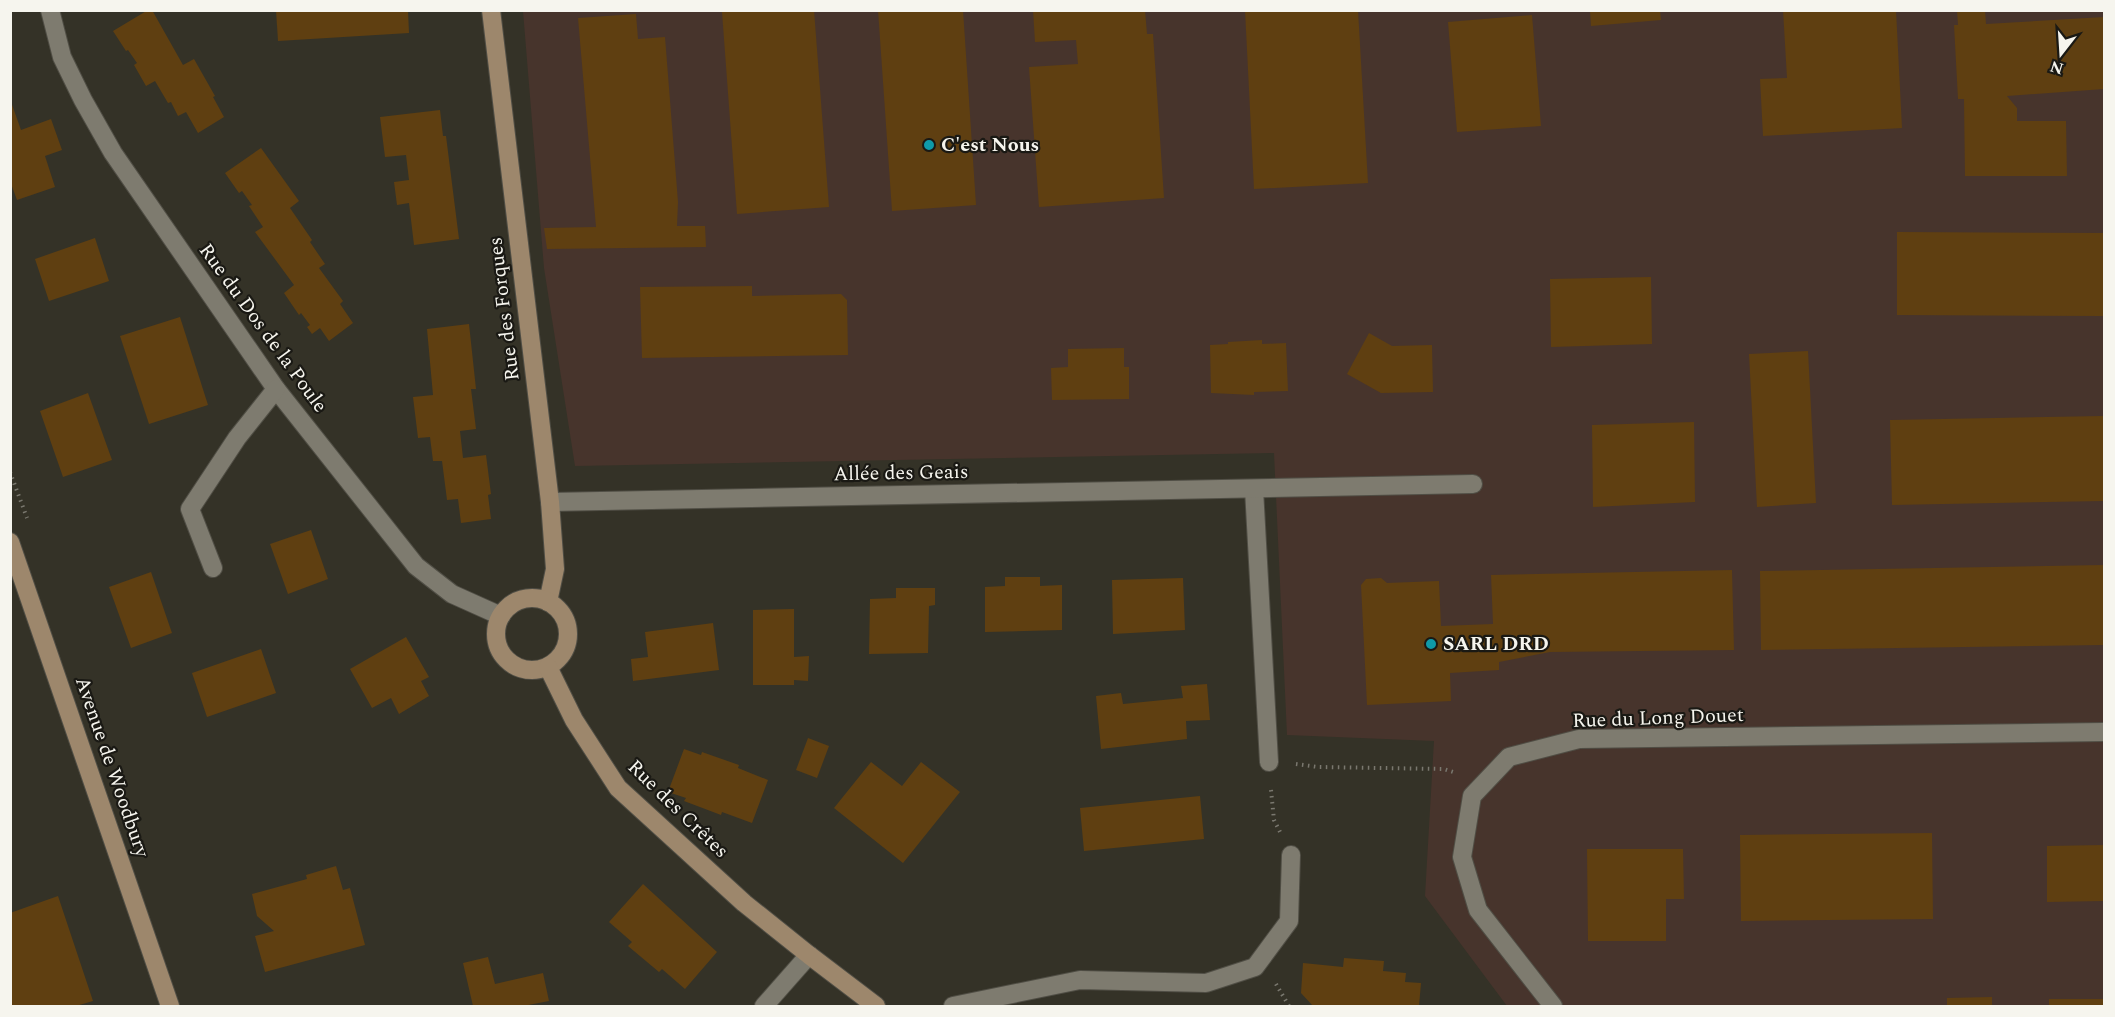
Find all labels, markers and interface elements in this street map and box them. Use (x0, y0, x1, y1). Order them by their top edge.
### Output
north arrow (2031, 24, 2091, 84)
text: N (2047, 54, 2067, 81)
place label: C'est Nous (941, 130, 1039, 160)
marker: C'est Nous (922, 138, 936, 152)
street label: Rue des Forques (480, 235, 528, 383)
street label: Rue du Dos de la Poule (191, 237, 335, 419)
street label: Allée des Geais (833, 457, 969, 489)
place label: SARL DRD (1443, 629, 1549, 659)
marker: SARL DRD (1424, 637, 1438, 651)
street label: Avenue de Woodbury (67, 673, 157, 863)
street label: Rue du Long Douet (1572, 700, 1744, 736)
street label: Rue des Crêtes (620, 753, 736, 865)

